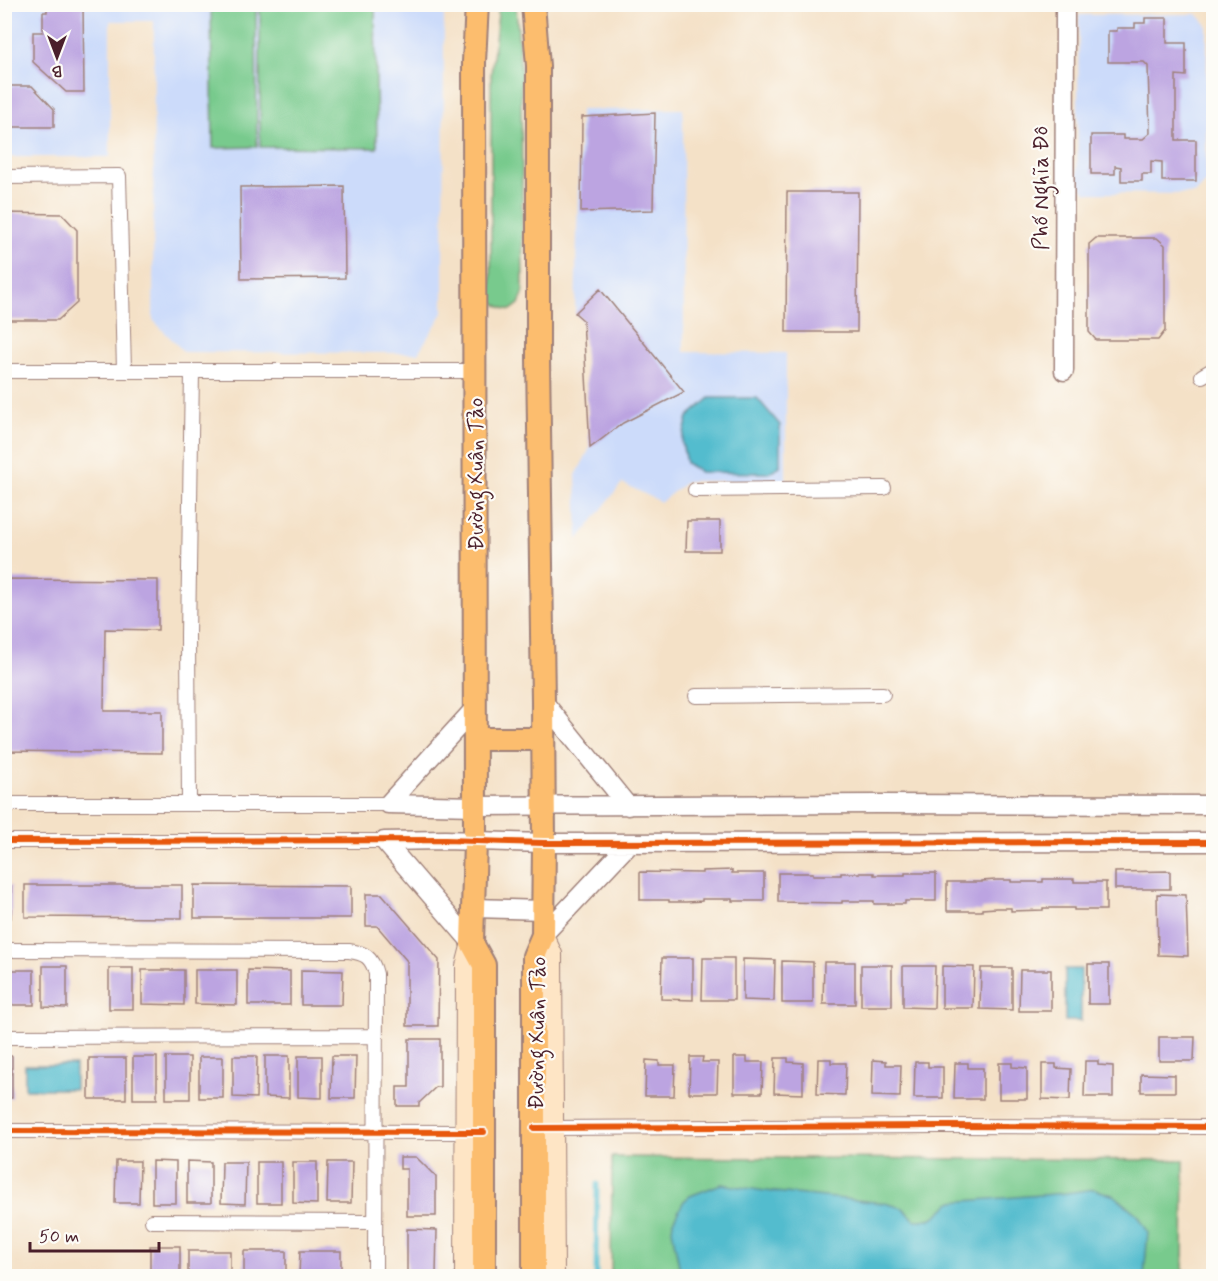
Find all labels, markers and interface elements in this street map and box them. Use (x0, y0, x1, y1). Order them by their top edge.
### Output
north arrow (27, 27, 87, 87)
text: B (52, 60, 62, 81)
street label: Phố Nghĩa Đô (1028, 126, 1059, 250)
street label: Đường Xuân Tảo (463, 397, 494, 551)
street label: Đường Xuân Tảo (523, 956, 556, 1110)
scale bar (30, 1215, 159, 1253)
text: 50 m (39, 1225, 79, 1249)

